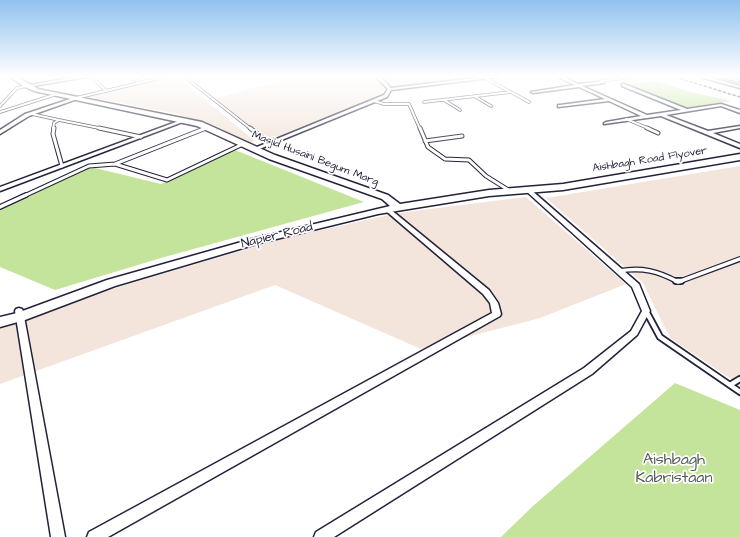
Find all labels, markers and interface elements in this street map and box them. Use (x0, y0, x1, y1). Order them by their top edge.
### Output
street label: Masjid Husaini Begum Marg (250, 129, 380, 189)
street label: Aishbagh Road Flyover (592, 144, 708, 176)
street label: Napier Road (240, 220, 314, 252)
park label: Aishbagh Kabristaan (636, 451, 712, 489)

